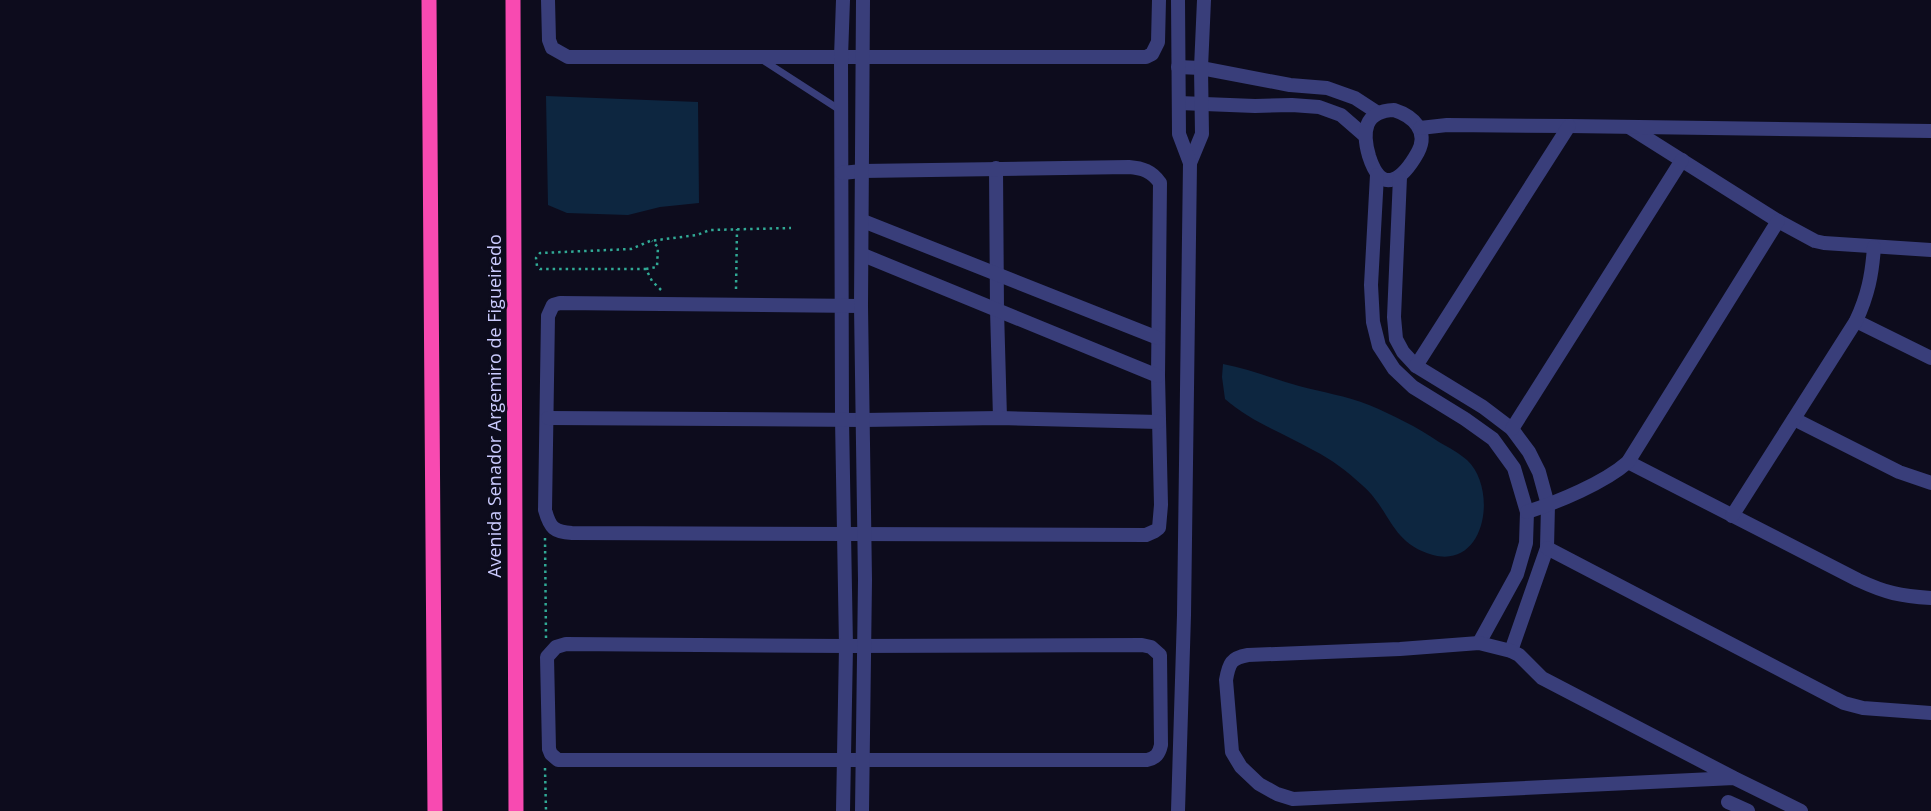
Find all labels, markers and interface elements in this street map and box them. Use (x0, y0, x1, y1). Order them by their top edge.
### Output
street label: Avenida Senador Argemiro de Figueiredo (482, 234, 506, 578)

